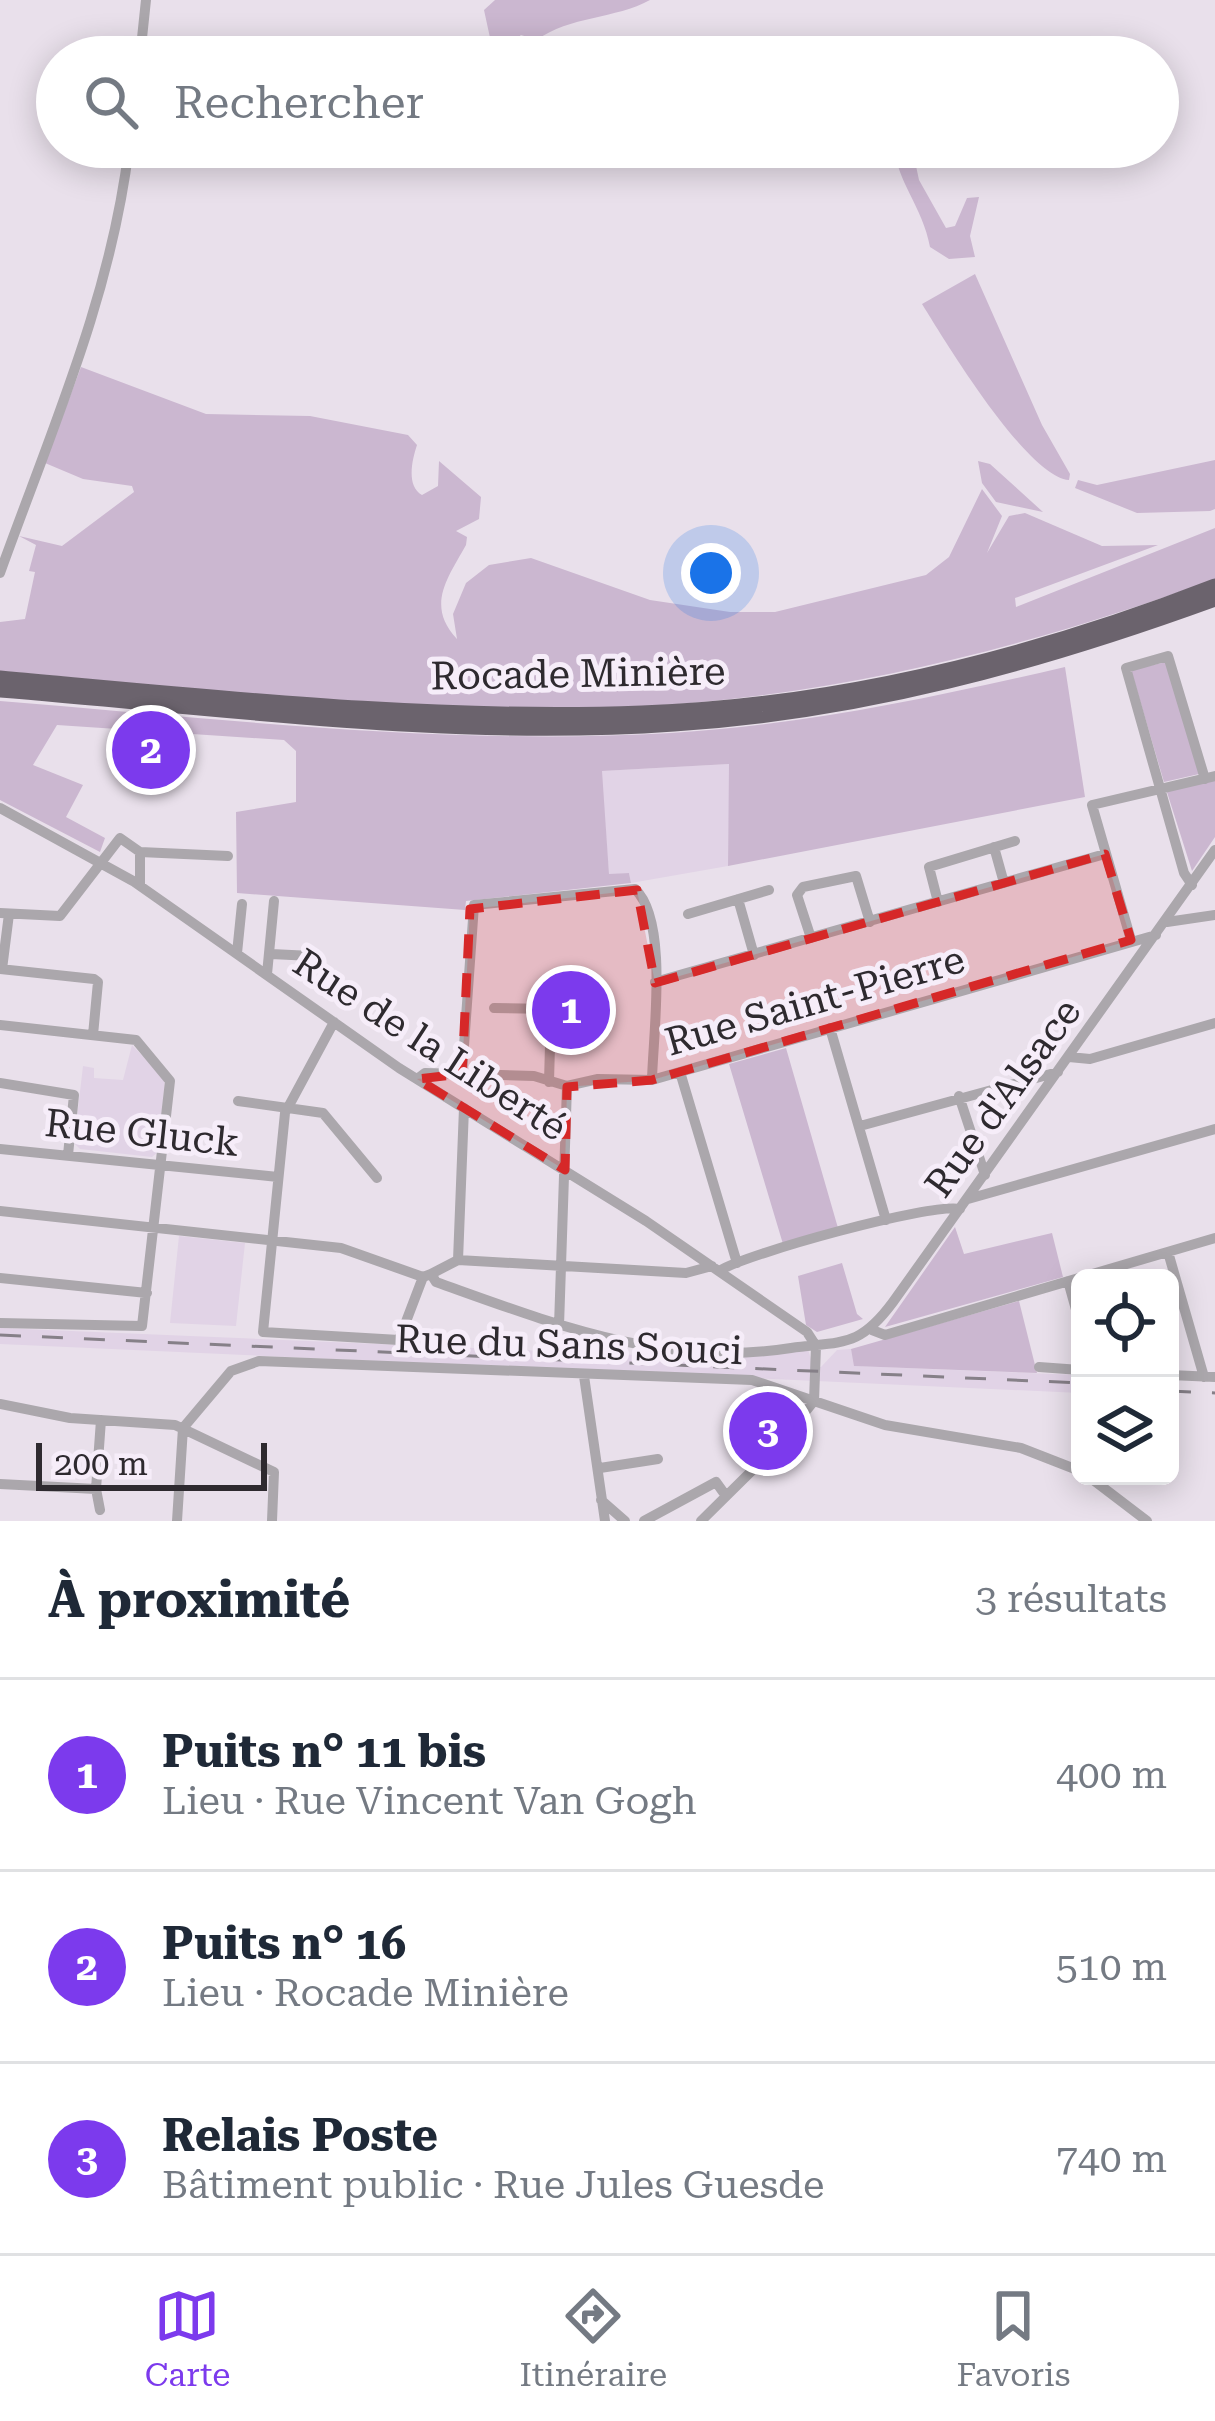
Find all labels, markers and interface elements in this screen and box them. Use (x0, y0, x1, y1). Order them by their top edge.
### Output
search box (36, 36, 1179, 168)
icon: search (78, 69, 144, 135)
text: Rechercher (174, 76, 424, 129)
your location (681, 543, 741, 603)
street label: Rocade Minière (430, 648, 726, 700)
pin: 2 (112, 705, 190, 795)
street label: Rue Saint-Pierre (660, 936, 970, 1066)
street label: Rue de la Liberté (285, 939, 575, 1151)
pin: 1 (532, 965, 610, 1055)
street label: Rue d'Alsace (916, 990, 1090, 1206)
street label: Rue Gluck (43, 1100, 241, 1166)
map controls (1071, 1269, 1179, 1485)
button: locate (1071, 1269, 1179, 1377)
street label: Rue du Sans Souci (394, 1316, 744, 1374)
button: layers (1071, 1377, 1179, 1485)
pin: 3 (729, 1386, 807, 1476)
scale bar (36, 1437, 267, 1490)
text: 200 m (54, 1444, 148, 1483)
text: À proximité (48, 1570, 350, 1629)
text: 3 résultats (975, 1576, 1167, 1622)
text: Puits n° 11 bis (162, 1725, 486, 1778)
text: 1 (76, 1752, 98, 1798)
text: 400 m (1056, 1752, 1167, 1798)
text: Lieu · Rue Vincent Van Gogh (162, 1778, 697, 1824)
text: Puits n° 16 (162, 1917, 406, 1970)
text: 2 (76, 1944, 98, 1990)
text: 510 m (1056, 1944, 1167, 1990)
text: Lieu · Rocade Minière (162, 1970, 569, 2016)
text: Relais Poste (162, 2109, 438, 2162)
text: 3 (76, 2136, 98, 2182)
text: 740 m (1056, 2136, 1167, 2182)
text: Bâtiment public · Rue Jules Guesde (162, 2162, 824, 2208)
tab: Carte (145, 2283, 230, 2394)
tab: Itinéraire (520, 2283, 667, 2394)
tab: Favoris (956, 2283, 1070, 2394)

